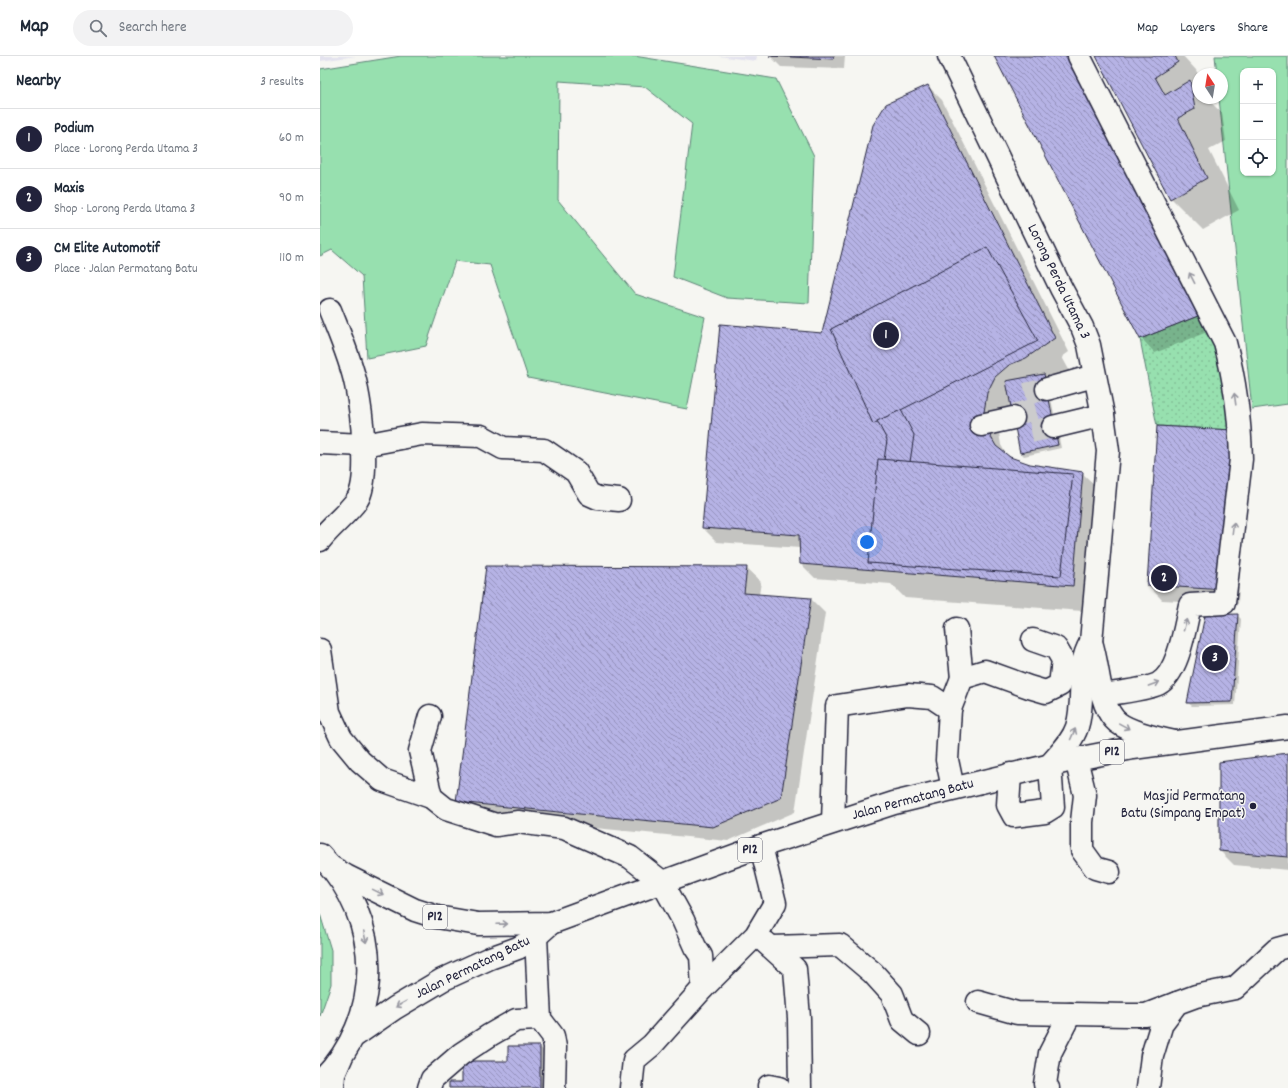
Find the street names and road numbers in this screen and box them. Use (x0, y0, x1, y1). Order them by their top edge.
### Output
street label: Lorong Perda Utama 3 (1021, 221, 1095, 343)
road number: P12 (1100, 740, 1124, 764)
street label: Jalan Permatang Batu (850, 773, 976, 827)
road number: P12 (738, 838, 762, 862)
road number: P12 (423, 905, 447, 929)
street label: Jalan Permatang Batu (412, 931, 534, 1005)

